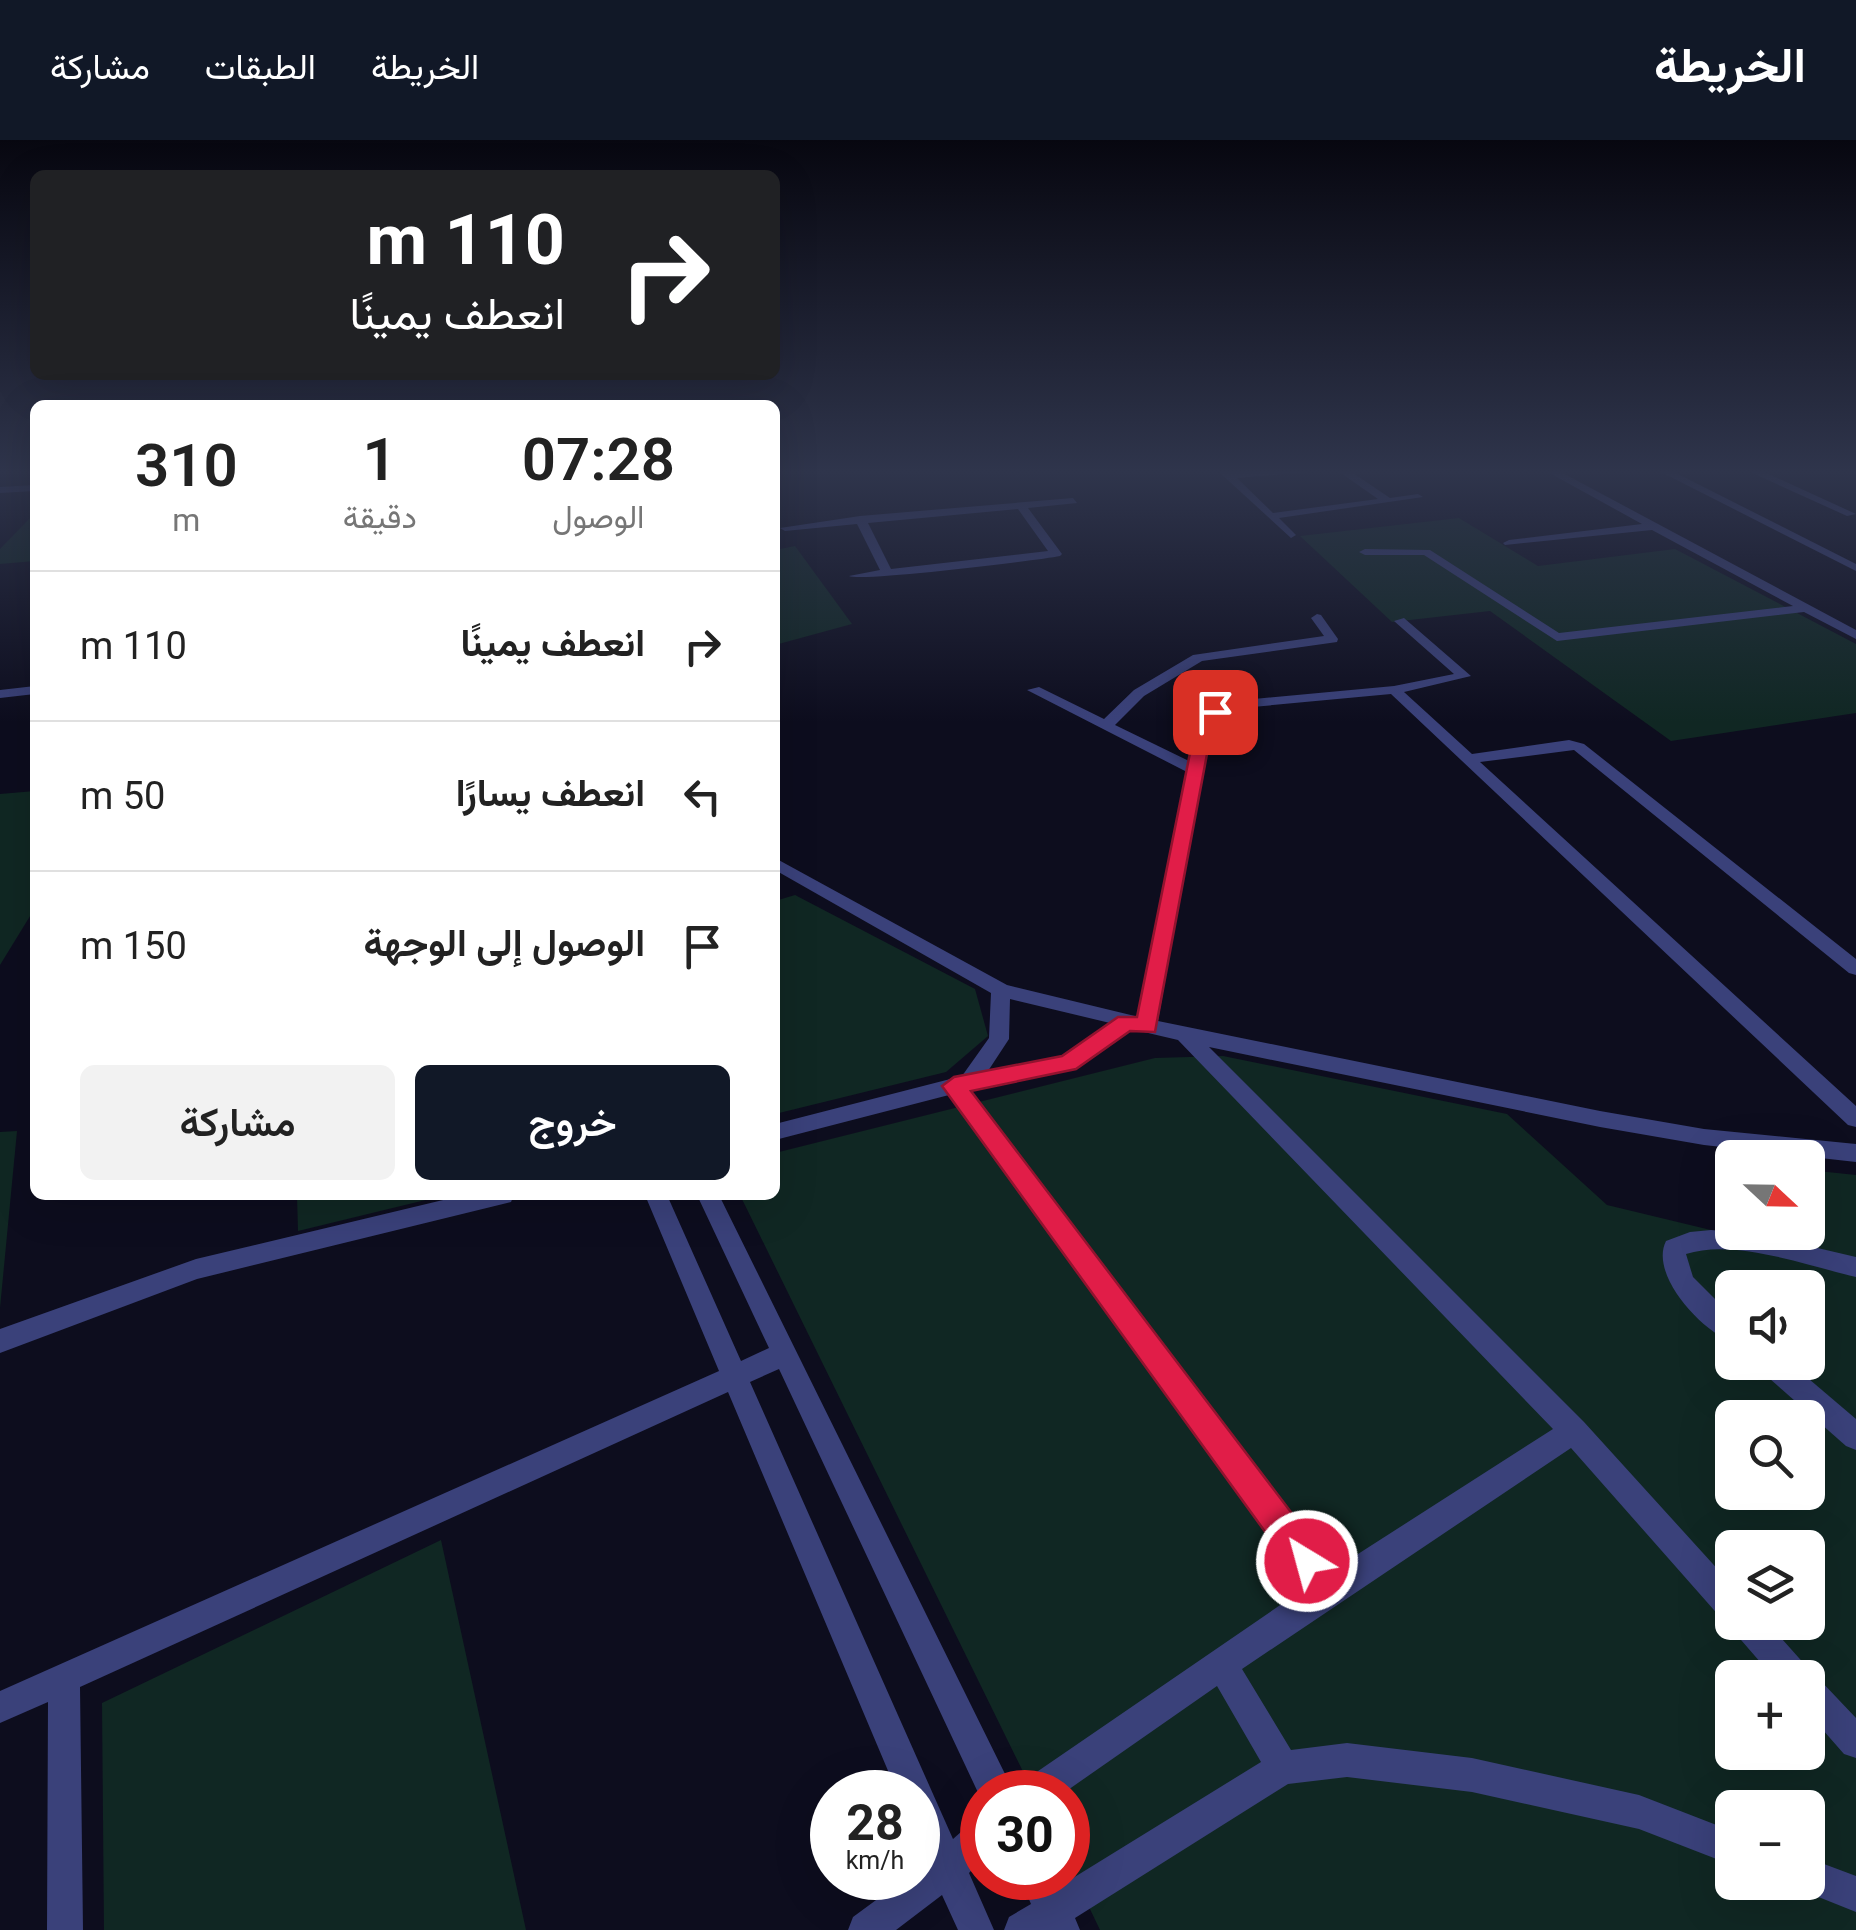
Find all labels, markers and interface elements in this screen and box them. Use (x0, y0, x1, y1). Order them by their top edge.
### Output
text: الخريطة (1654, 37, 1806, 94)
text: مشاركة (50, 47, 150, 88)
text: الطبقات (205, 47, 316, 88)
text: الخريطة (371, 47, 479, 88)
text: 110 m (366, 199, 565, 281)
icon: right (600, 210, 730, 340)
text: انعطف يمينًا (350, 287, 565, 340)
text: 1 (363, 424, 397, 495)
text: 07:28 (522, 424, 675, 495)
text: 310 (135, 430, 238, 501)
text: دقيقة (343, 498, 417, 536)
text: الوصول (552, 498, 645, 536)
text: m (172, 501, 200, 539)
icon: right (675, 619, 730, 674)
text: انعطف يمينًا (460, 621, 645, 665)
text: 110 m (80, 624, 187, 668)
pin (1173, 670, 1258, 755)
icon: arrive (1188, 685, 1243, 740)
icon: left (675, 769, 730, 824)
text: انعطف يسارًا (456, 771, 645, 815)
text: 50 m (80, 774, 165, 818)
icon: arrive (675, 919, 730, 974)
text: الوصول إلى الوجهة (363, 921, 645, 965)
text: 150 m (80, 924, 187, 968)
button: مشاركة (80, 1065, 395, 1180)
button: خروج (415, 1065, 730, 1180)
north arrow (1715, 1140, 1825, 1250)
map controls (1715, 1140, 1825, 1900)
button: sound (1715, 1270, 1825, 1380)
button: search (1715, 1400, 1825, 1510)
position arrow (1255, 1509, 1359, 1613)
button: layers (1715, 1530, 1825, 1640)
button: + (1715, 1660, 1825, 1770)
speed limit sign: 30 (960, 1770, 1090, 1900)
button: − (1715, 1790, 1825, 1900)
text: 28 (846, 1794, 904, 1852)
text: km/h (846, 1846, 904, 1875)

